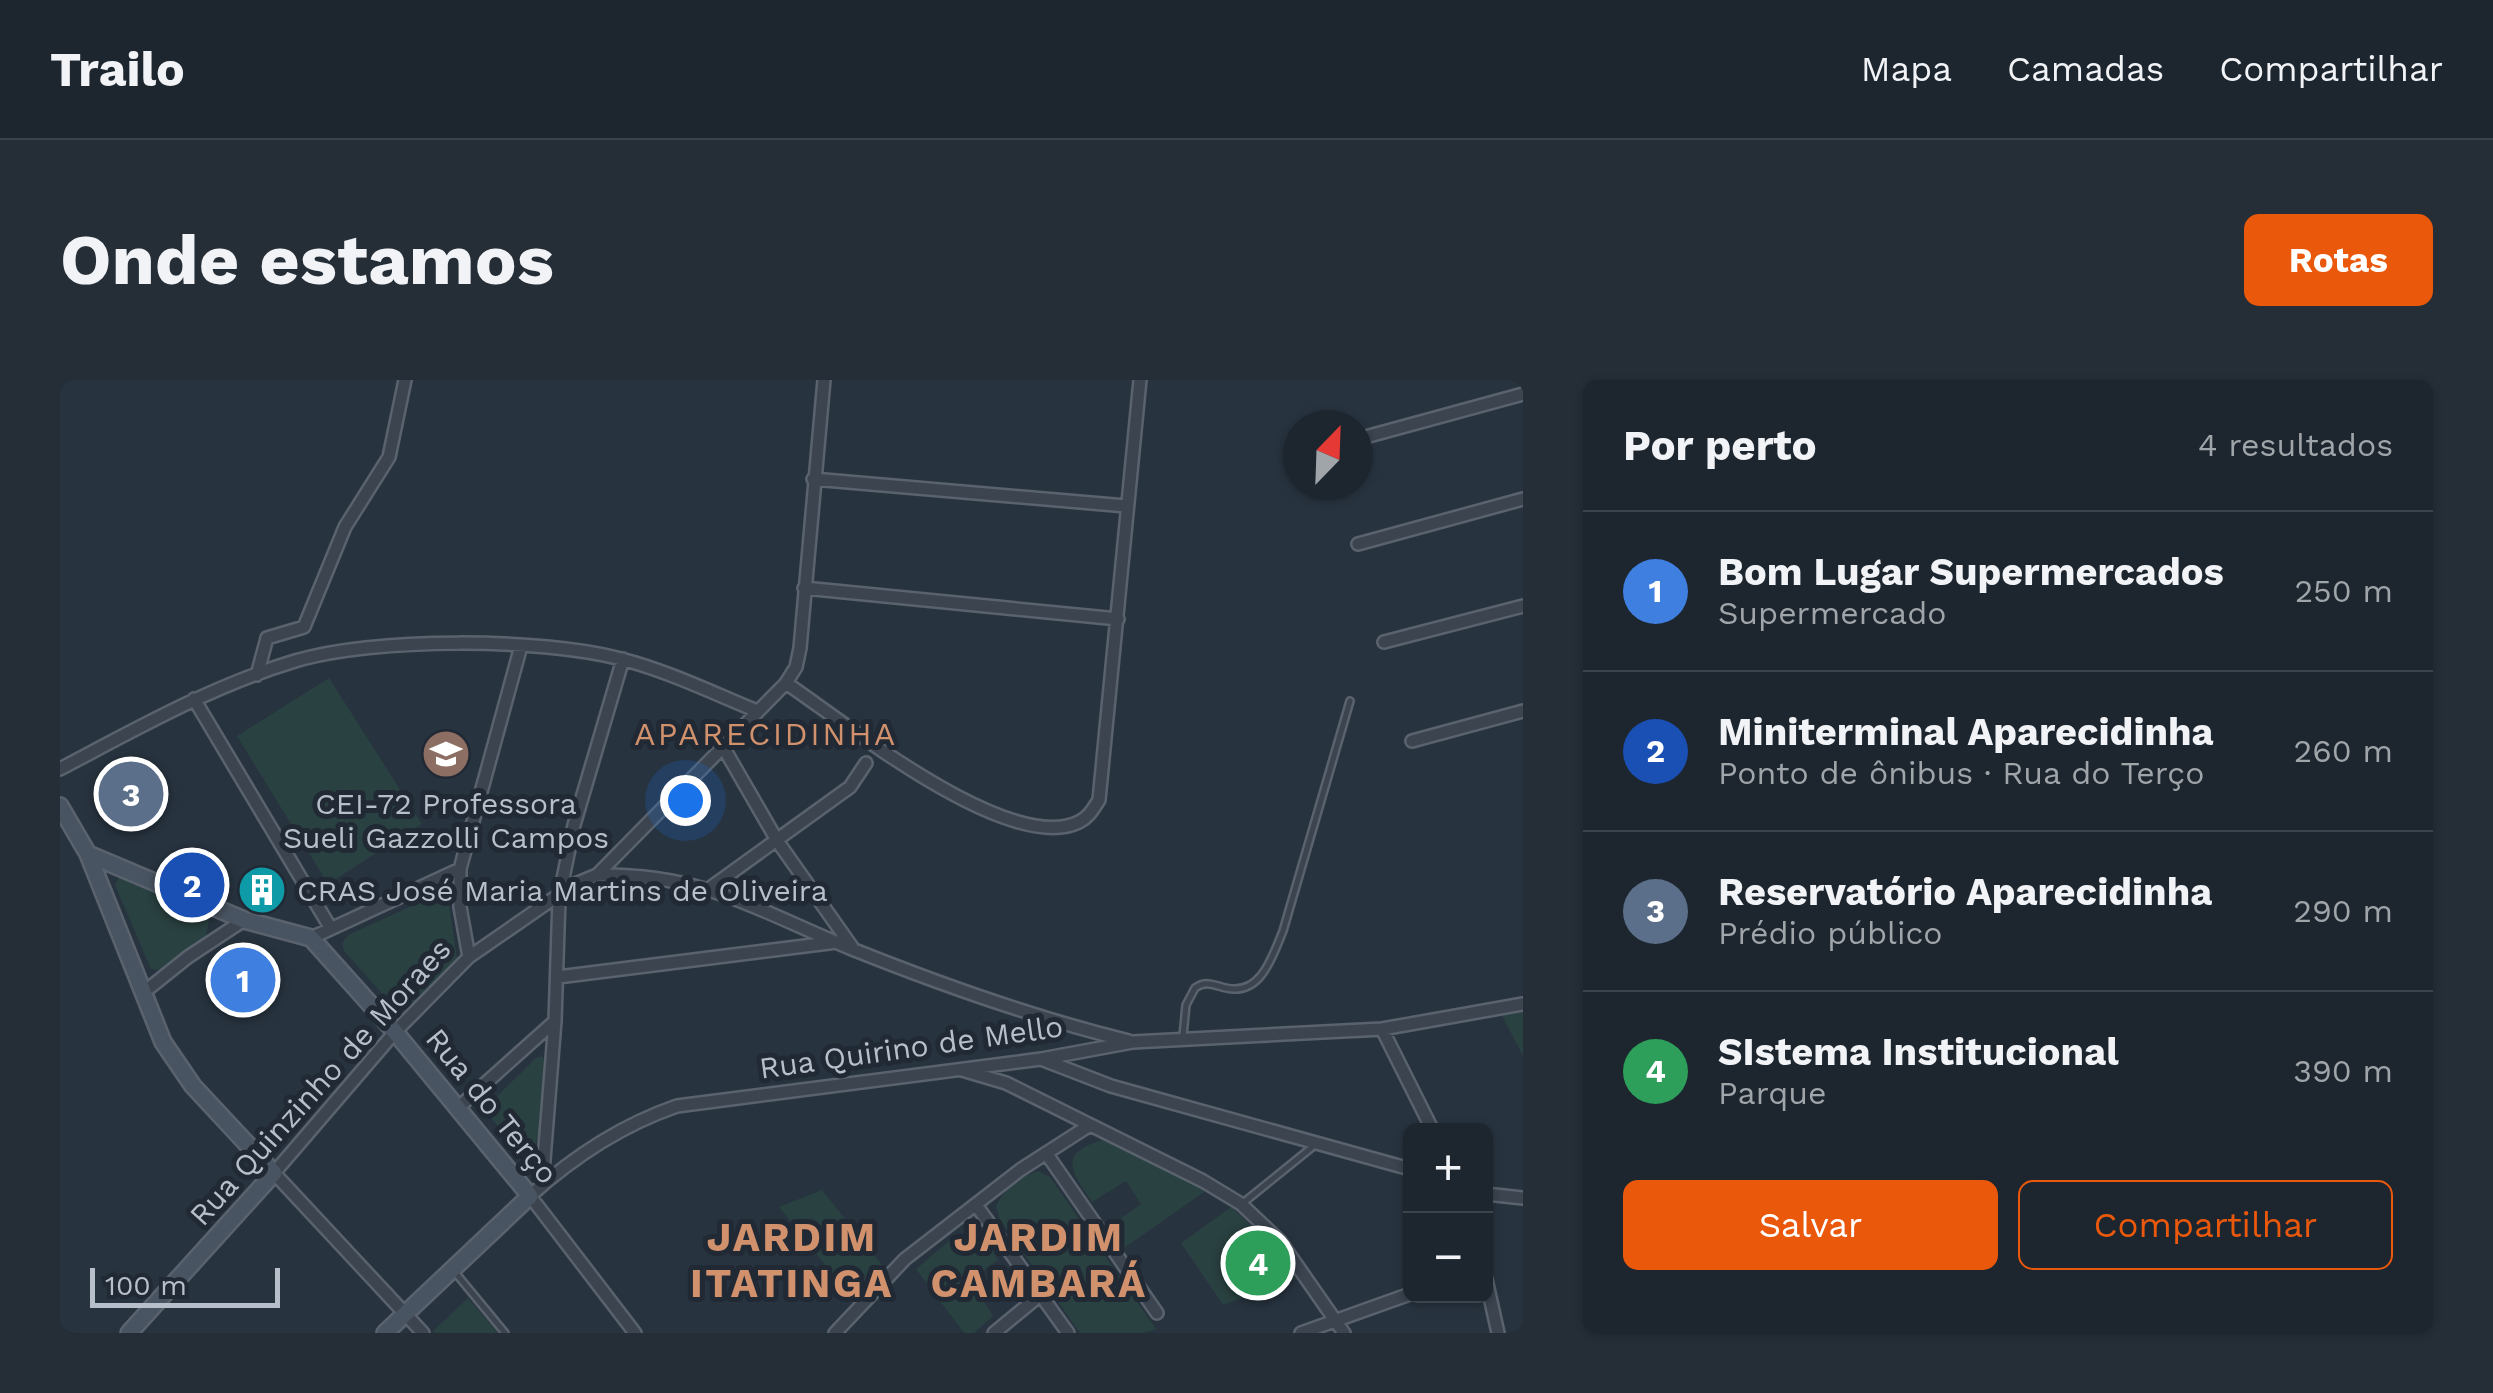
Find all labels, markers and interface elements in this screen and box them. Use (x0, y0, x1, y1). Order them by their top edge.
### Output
text: Trailo (50, 41, 185, 98)
text: Mapa (1861, 48, 1952, 90)
text: Camadas (2007, 48, 2164, 90)
text: Compartilhar (2219, 48, 2443, 90)
button: Rotas (2244, 214, 2433, 306)
text: Onde estamos (60, 219, 554, 301)
north arrow (1283, 410, 1373, 500)
text: Por perto (1623, 421, 1817, 470)
text: 4 resultados (2198, 426, 2393, 464)
text: Bom Lugar Supermercados (1718, 550, 2224, 594)
text: 1 (1649, 572, 1662, 610)
text: 250 m (2294, 572, 2393, 610)
text: Supermercado (1718, 594, 1946, 632)
text: Miniterminal Aparecidinha (1718, 710, 2214, 754)
district label: APARECIDINHA (634, 715, 898, 753)
school or university icon: CEI-72 Professora Sueli Gazzolli Campos (420, 728, 472, 780)
text: 2 (1646, 732, 1665, 770)
text: 260 m (2294, 732, 2393, 770)
text: Ponto de ônibus · Rua do Terço (1718, 754, 2204, 792)
pin: 3 (98, 756, 164, 832)
your location (660, 775, 711, 826)
place label: CEI-72 Professora Sueli Gazzolli Campos (283, 786, 609, 855)
pin: 2 (160, 848, 224, 922)
building icon: CRAS José Maria Martins de Oliveira (236, 864, 288, 916)
text: Reservatório Aparecidinha (1718, 870, 2212, 914)
place label: CRAS José Maria Martins de Oliveira (297, 873, 828, 908)
text: 3 (1646, 892, 1665, 930)
text: 290 m (2293, 892, 2393, 930)
text: Prédio público (1718, 914, 1943, 952)
street label: Rua Quinzinho de Moraes (182, 932, 458, 1232)
pin: 1 (210, 942, 276, 1018)
street label: Rua Quirino de Mello (757, 1008, 1065, 1086)
street label: Rua do Terço (419, 1021, 565, 1191)
text: SIstema Institucional (1718, 1030, 2119, 1074)
text: 4 (1645, 1052, 1666, 1090)
text: 390 m (2293, 1052, 2393, 1090)
text: Parque (1718, 1074, 1826, 1112)
map controls (1403, 1123, 1493, 1303)
button: + (1403, 1123, 1493, 1213)
button: Salvar (1623, 1180, 1998, 1270)
button: Compartilhar (2018, 1180, 2393, 1270)
button: − (1403, 1213, 1493, 1303)
district label: JARDIM ITATINGA (690, 1214, 894, 1307)
district label: JARDIM CAMBARÁ (930, 1214, 1148, 1307)
pin: 4 (1226, 1226, 1290, 1300)
scale bar (90, 1263, 280, 1308)
text: 100 m (105, 1269, 187, 1302)

